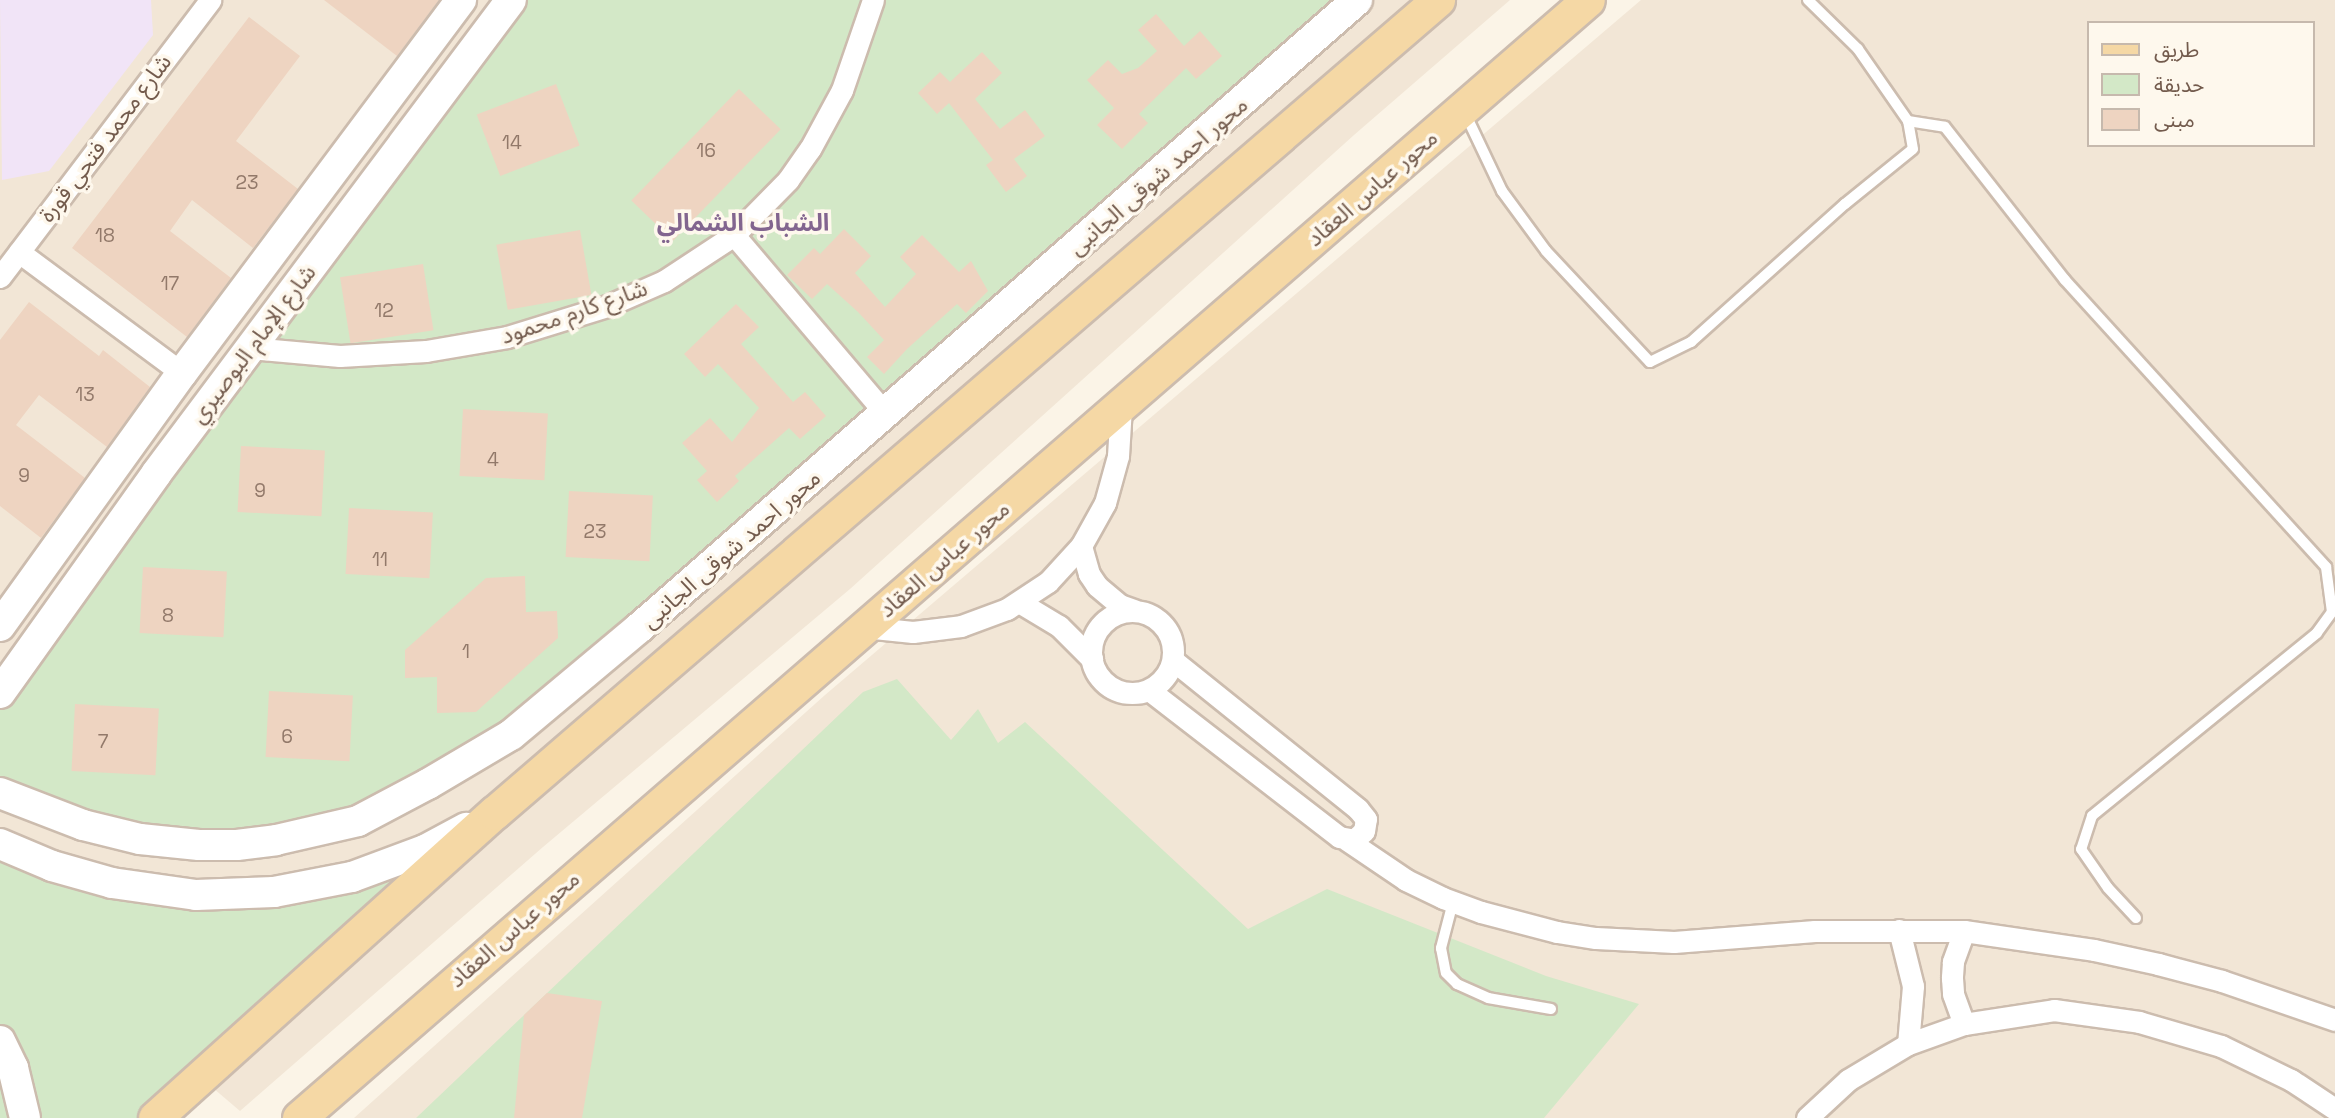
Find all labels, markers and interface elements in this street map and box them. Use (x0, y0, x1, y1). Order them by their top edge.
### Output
legend (2086, 21, 2314, 147)
text: طريق (2154, 36, 2199, 63)
street label: شارع محمد فتحي قورة (33, 49, 177, 227)
text: حديقة (2154, 71, 2204, 98)
street label: محور احمد شوقى الجانبى (1063, 91, 1253, 261)
text: مبنى (2154, 106, 2195, 133)
street label: محور عباس العقاد (1301, 124, 1443, 252)
house number: 14 (502, 132, 522, 154)
house number: 16 (696, 140, 716, 162)
house number: 23 (236, 172, 258, 194)
district label: الشباب الشمالي (657, 209, 829, 237)
house number: 18 (95, 225, 115, 247)
street label: شارع الإمام البوصيري (184, 259, 322, 429)
house number: 17 (161, 273, 179, 295)
street label: شارع كارم محمود (497, 274, 651, 350)
house number: 12 (374, 300, 394, 322)
house number: 13 (75, 384, 95, 406)
house number: 4 (487, 449, 499, 471)
street label: محور احمد شوقى الجانبى (636, 464, 826, 634)
house number: 9 (18, 465, 30, 487)
house number: 9 (254, 480, 266, 502)
street label: محور عباس العقاد (873, 495, 1015, 623)
house number: 23 (584, 521, 606, 543)
house number: 11 (372, 549, 388, 571)
house number: 8 (162, 605, 174, 627)
house number: 1 (462, 641, 470, 663)
house number: 6 (281, 726, 293, 748)
house number: 7 (98, 731, 108, 753)
street label: محور عباس العقاد (443, 865, 585, 993)

